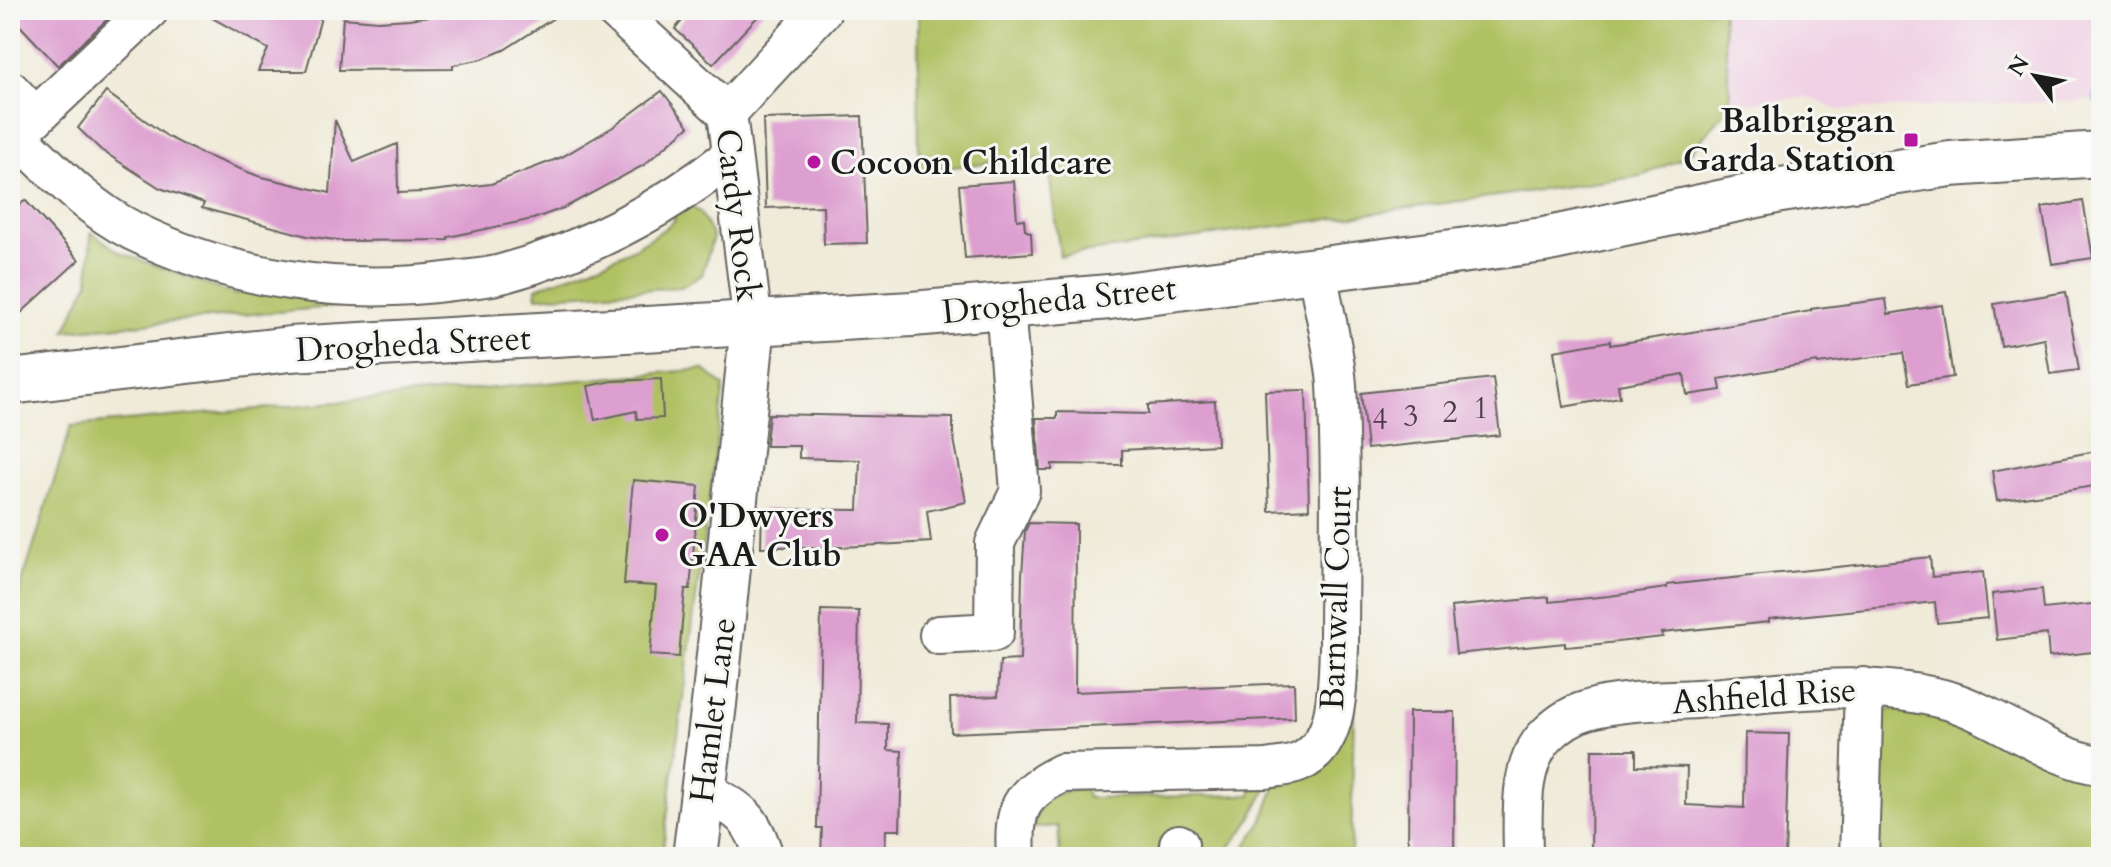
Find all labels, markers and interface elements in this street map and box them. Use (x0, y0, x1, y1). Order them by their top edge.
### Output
north arrow (1995, 36, 2075, 116)
text: N (2001, 50, 2037, 82)
place label: Balbriggan Garda Station (1683, 98, 1895, 183)
street label: Cardy Rock (705, 126, 772, 305)
marker: Balbriggan Garda Station (1902, 131, 1920, 149)
place label: Cocoon Childcare (830, 140, 1112, 186)
marker: Cocoon Childcare (805, 153, 823, 171)
street label: Drogheda Street (940, 265, 1179, 335)
street label: Drogheda Street (294, 315, 532, 373)
house number: 1 (1473, 388, 1489, 429)
house number: 2 (1442, 392, 1458, 433)
house number: 3 (1403, 396, 1419, 437)
house number: 4 (1372, 399, 1388, 440)
street label: Barnwall Court (1309, 485, 1363, 711)
place label: O'Dwyers GAA Club (678, 493, 842, 578)
marker: O'Dwyers GAA Club (653, 526, 671, 544)
street label: Hamlet Lane (679, 615, 747, 805)
street label: Ashfield Rise (1670, 667, 1858, 725)

